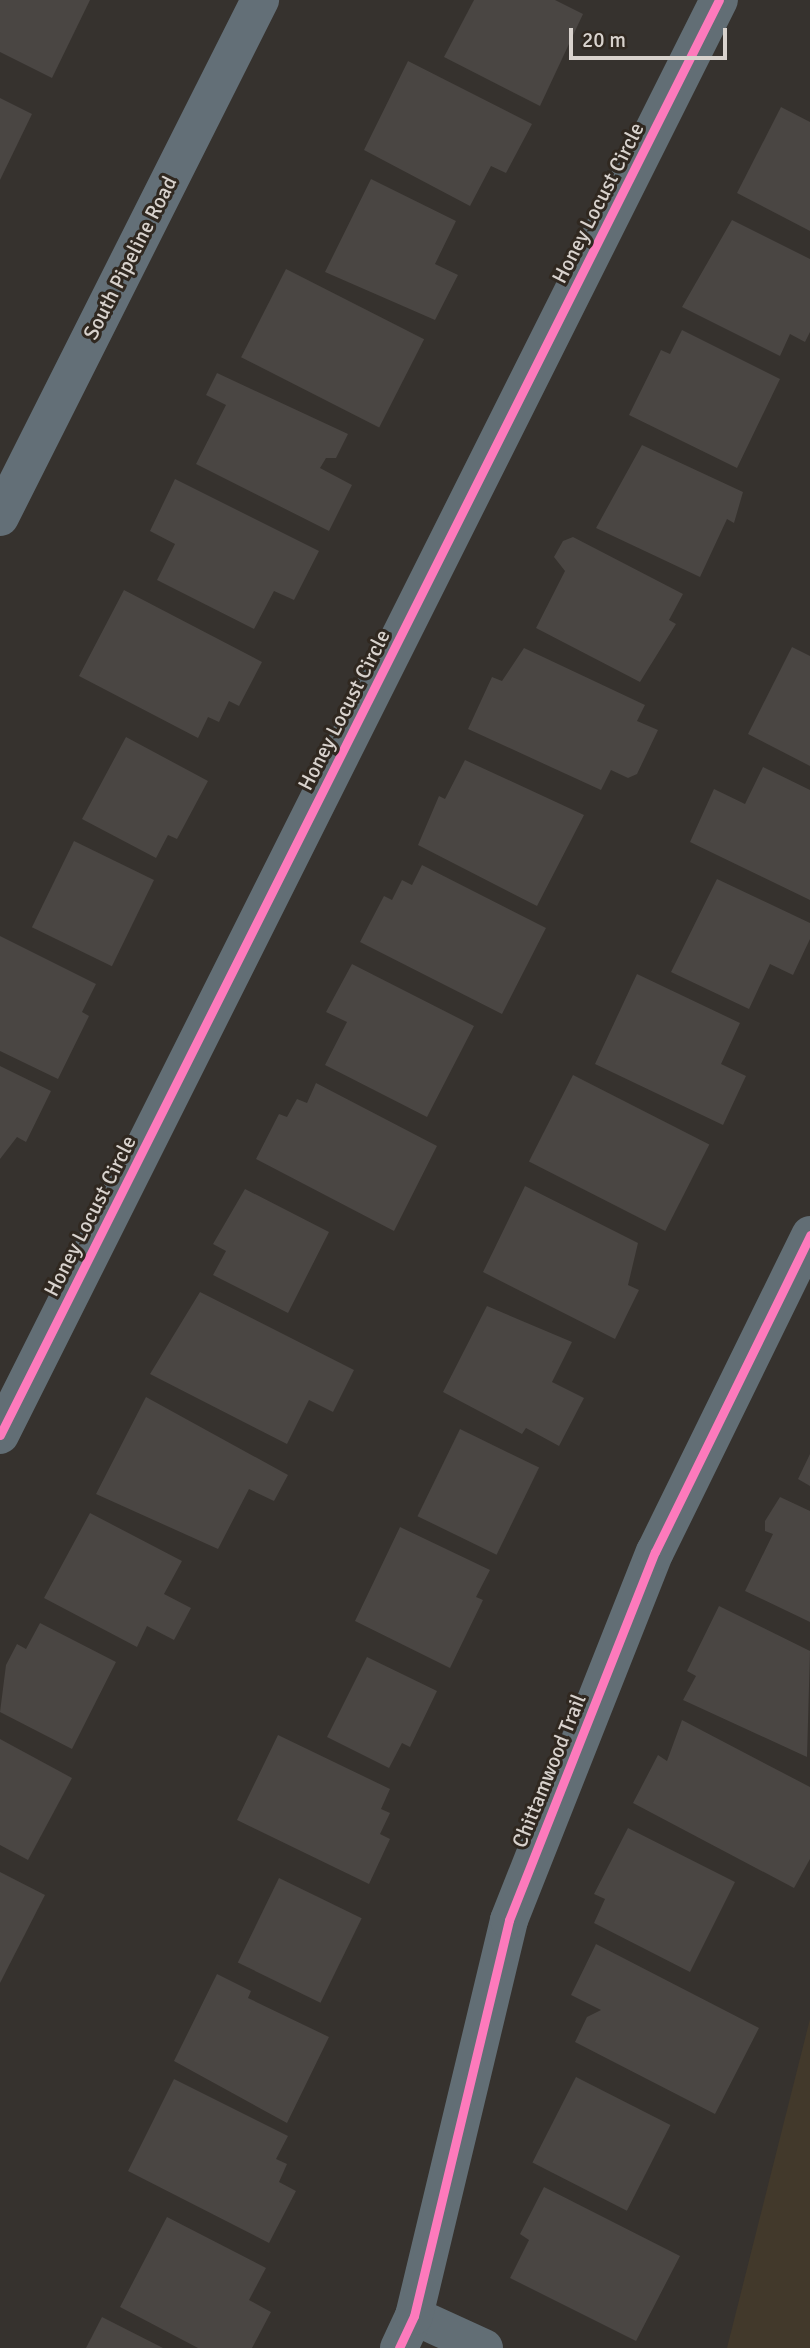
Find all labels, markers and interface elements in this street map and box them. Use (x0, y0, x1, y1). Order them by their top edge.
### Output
scale bar (572, 14, 730, 58)
text: 20 m (582, 27, 626, 53)
street label: Honey Locust Circle (547, 118, 649, 288)
street label: South Pipeline Road (78, 172, 182, 344)
street label: Honey Locust Circle (293, 625, 395, 795)
street label: Honey Locust Circle (39, 1131, 141, 1301)
street label: Chittamwood Trail (507, 1691, 591, 1851)

